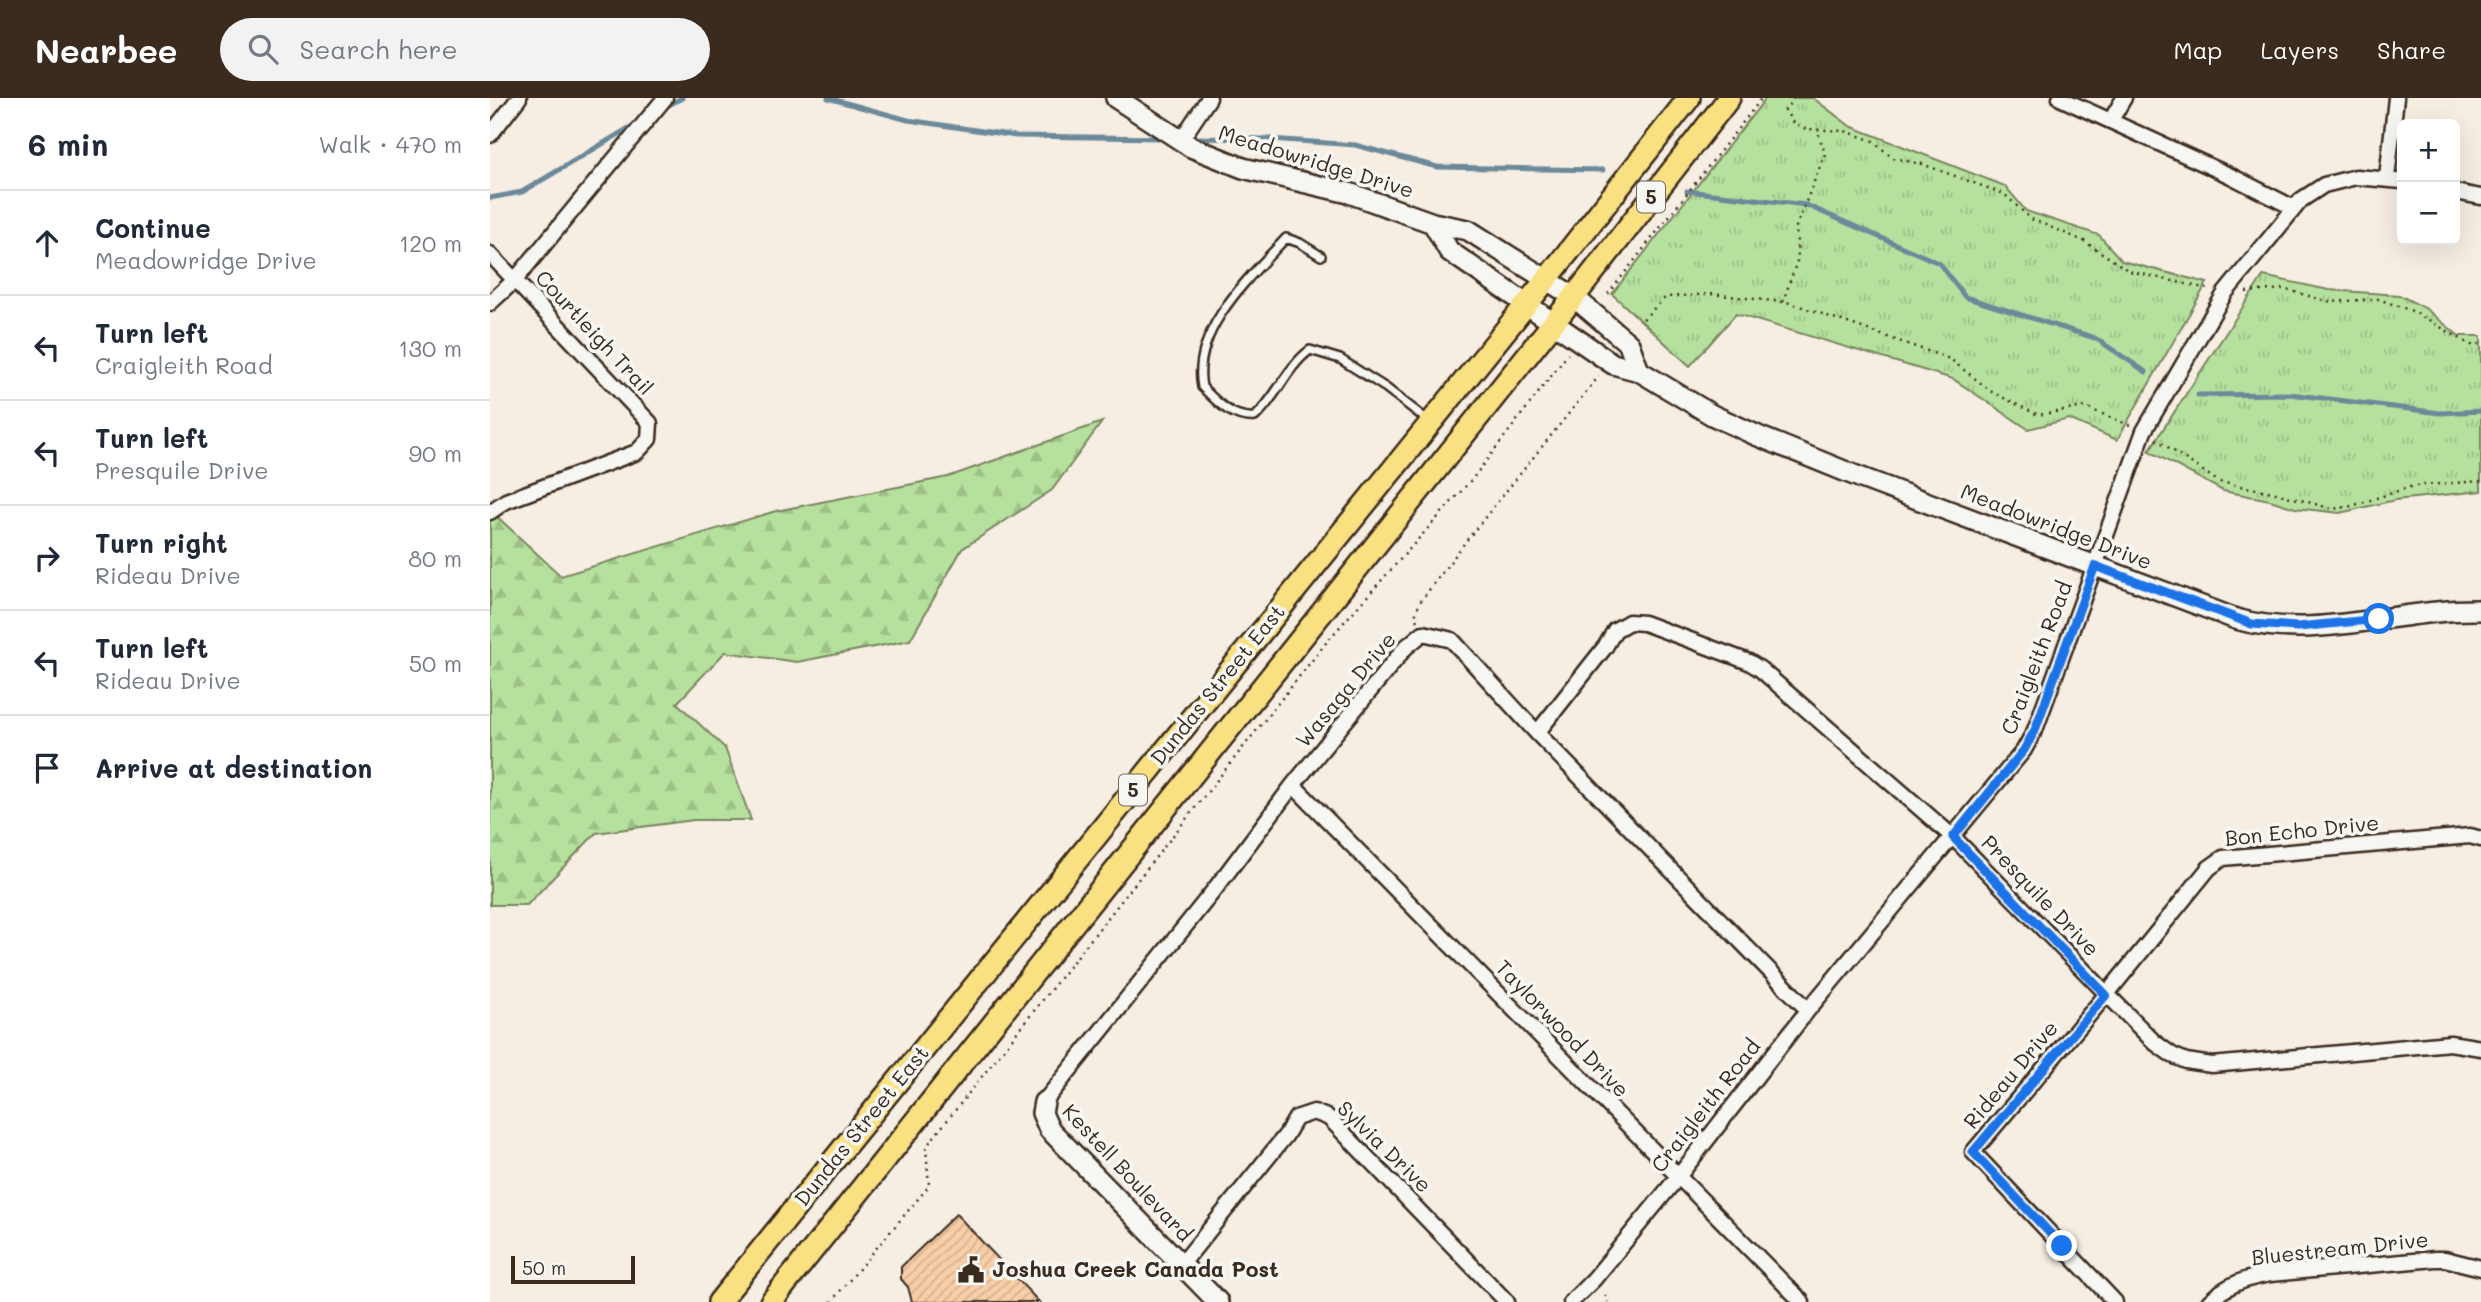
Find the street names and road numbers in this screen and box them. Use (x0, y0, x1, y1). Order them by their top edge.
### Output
street label: Meadowridge Drive (1216, 118, 1417, 203)
road number: 5 (1637, 181, 1665, 212)
street label: Courtleigh Trail (530, 264, 660, 400)
street label: Meadowridge Drive (1957, 477, 2156, 575)
street label: Craigleith Road (1994, 577, 2077, 738)
street label: Dundas Street East (1144, 598, 1290, 770)
street label: Wasaga Drive (1289, 626, 1401, 752)
road number: 5 (1119, 775, 1147, 806)
street label: Bon Echo Drive (2223, 808, 2380, 851)
street label: Presquile Drive (1976, 829, 2106, 961)
street label: Taylorwood Drive (1491, 954, 1636, 1102)
street label: Rideau Drive (1957, 1014, 2063, 1134)
street label: Craigleith Road (1644, 1033, 1765, 1177)
street label: Dundas Street East (788, 1039, 934, 1211)
street label: Sylvia Drive (1332, 1094, 1438, 1198)
street label: Kestell Boulevard (1057, 1097, 1199, 1247)
street label: Bluestream Drive (2250, 1225, 2430, 1270)

